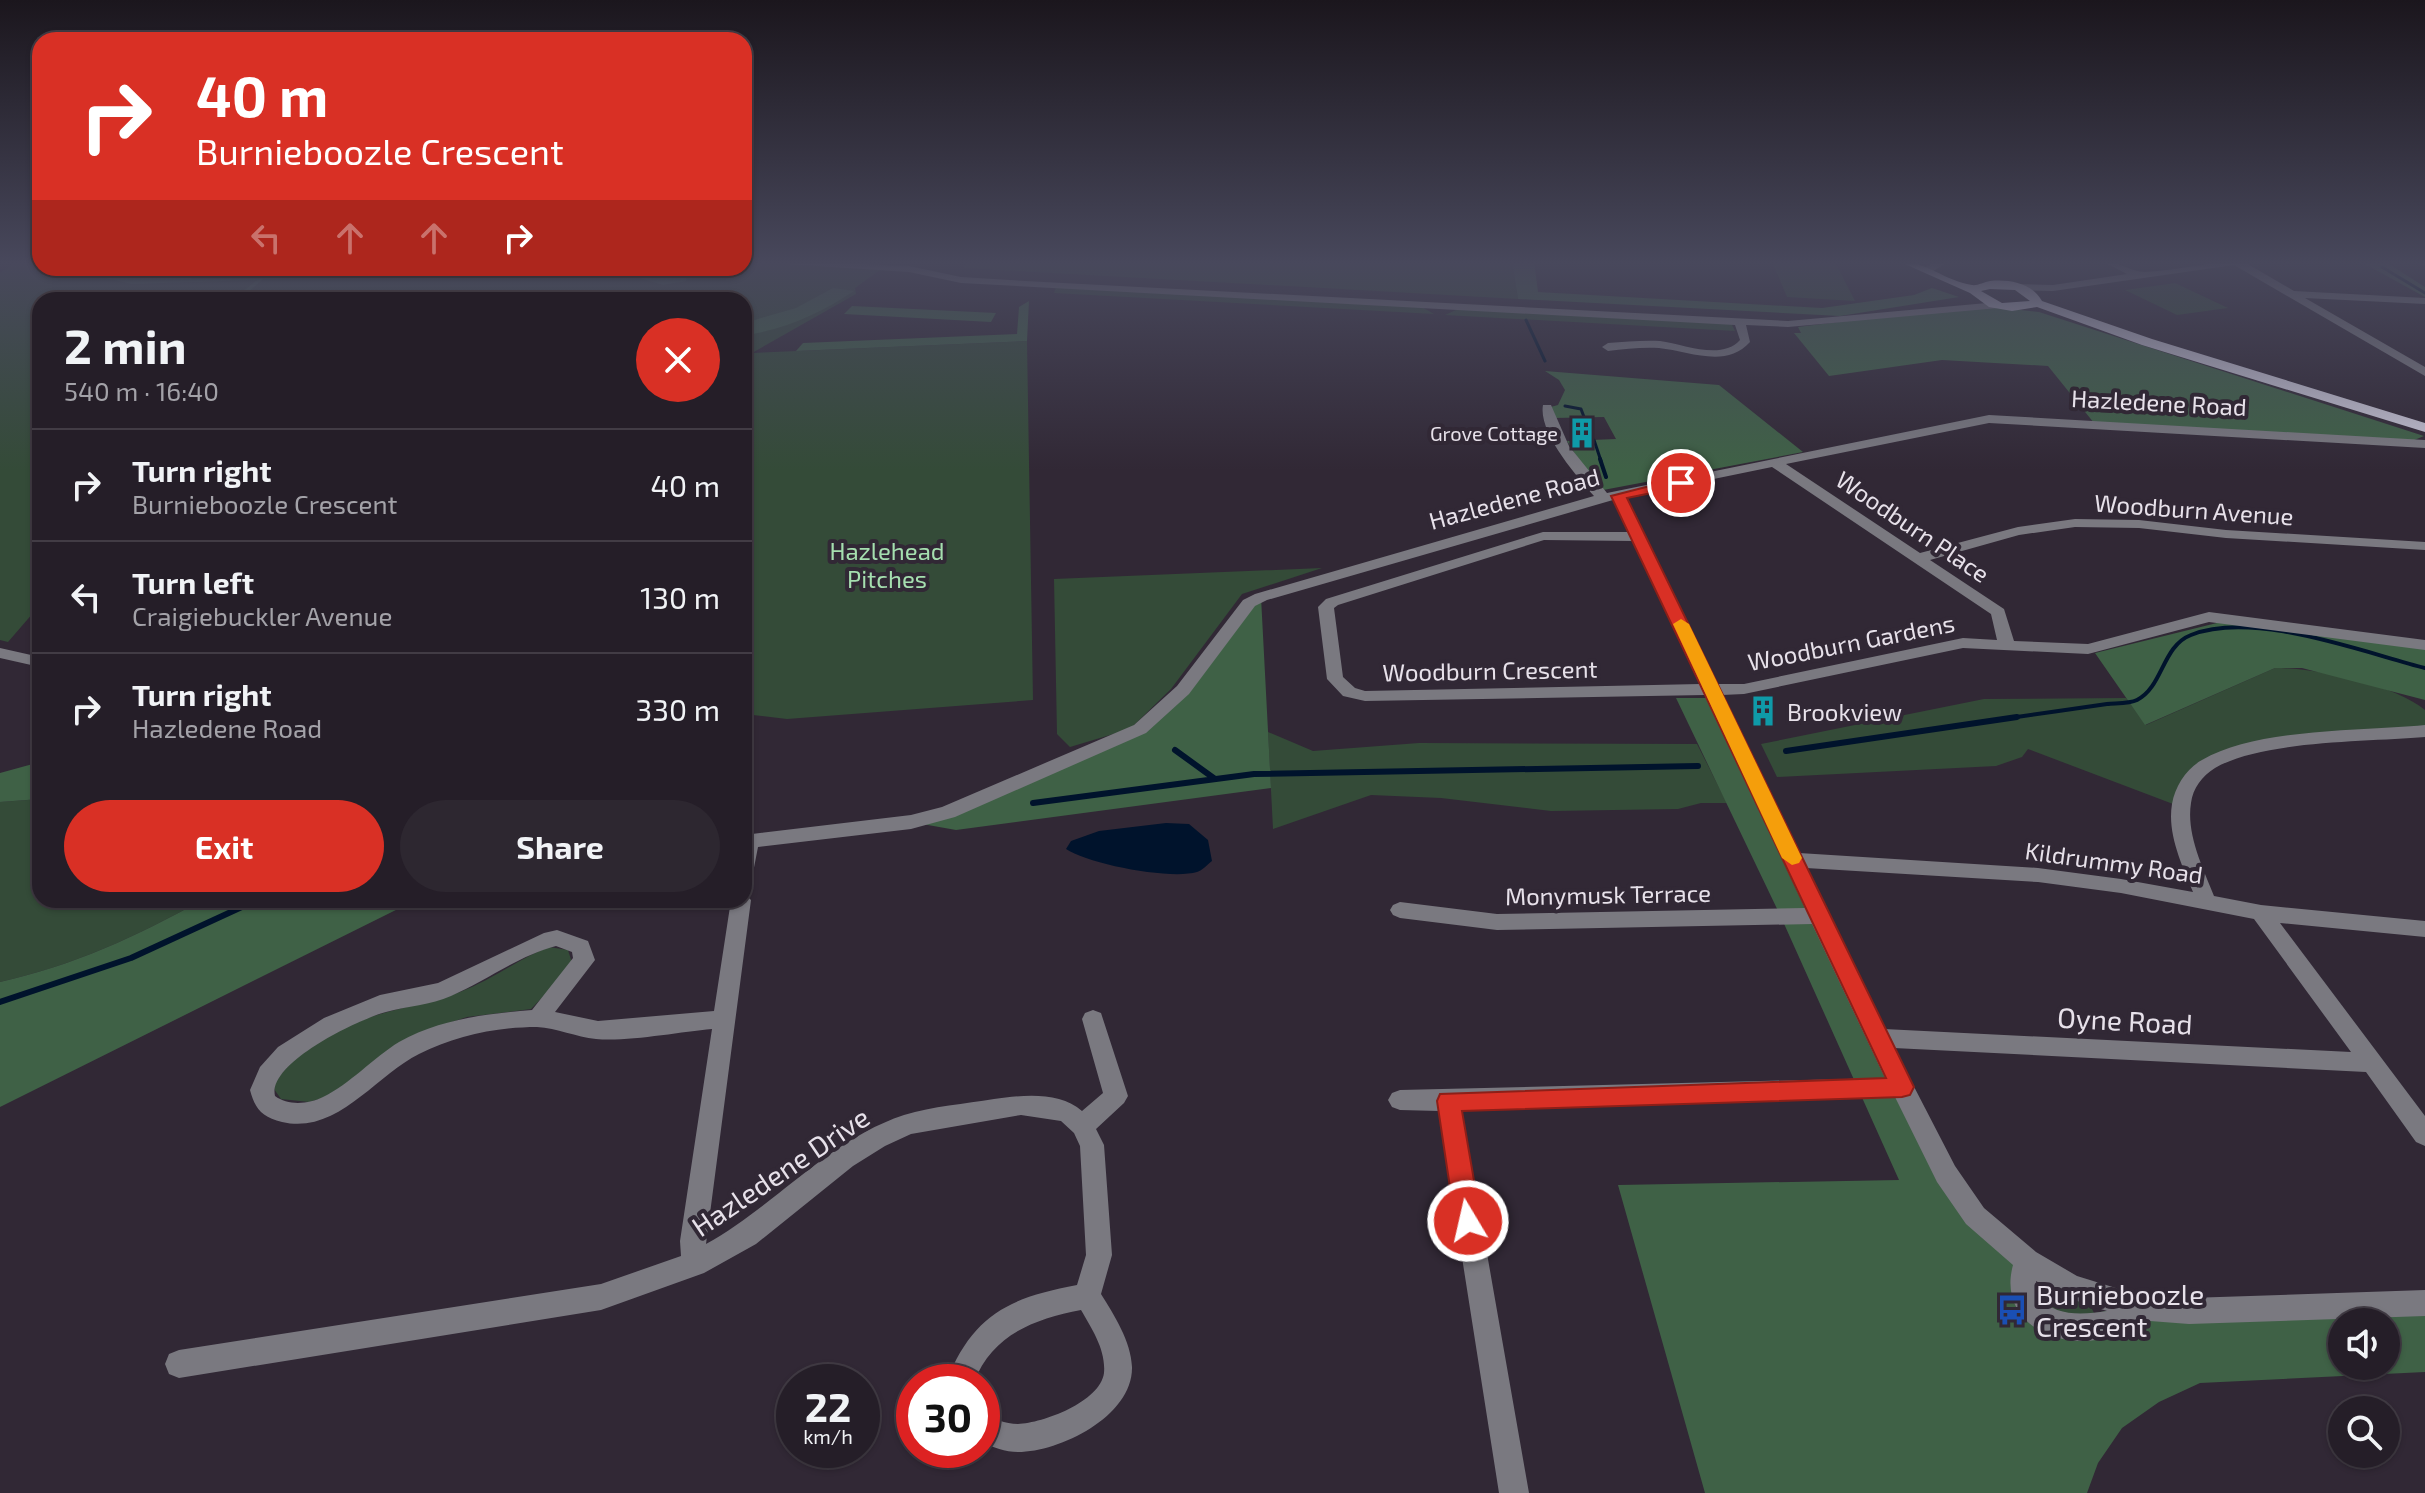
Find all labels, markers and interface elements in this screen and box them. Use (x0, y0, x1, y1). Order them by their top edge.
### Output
text: 40 m (196, 61, 328, 128)
icon: right (64, 64, 168, 168)
text: Burnieboozle Crescent (196, 129, 564, 172)
icon: left (244, 216, 288, 260)
icon: ahead (328, 216, 372, 260)
icon: ahead (412, 216, 456, 260)
icon: right (496, 216, 540, 260)
text: 2 min (64, 316, 187, 374)
button: close (636, 318, 720, 402)
text: 540 m · 16:40 (64, 375, 219, 406)
street label: Hazledene Road (2071, 383, 2247, 421)
building icon: Grove Cottage (1565, 416, 1599, 450)
place label: Grove Cottage (1430, 421, 1558, 445)
pin (1647, 449, 1715, 517)
text: Turn right (132, 452, 272, 488)
street label: Hazledene Road (1425, 461, 1603, 535)
icon: arrive (1659, 461, 1703, 505)
icon: right (64, 463, 108, 507)
street label: Woodburn Place (1831, 464, 1995, 588)
text: 40 m (650, 467, 720, 503)
text: Burnieboozle Crescent (132, 488, 398, 519)
street label: Woodburn Avenue (2093, 488, 2295, 530)
park label: Hazlehead Pitches (829, 536, 945, 593)
text: Turn left (132, 564, 254, 600)
icon: left (64, 575, 108, 619)
text: 130 m (640, 579, 720, 615)
text: Craigiebuckler Avenue (132, 600, 392, 631)
street label: Woodburn Gardens (1745, 608, 1957, 676)
street label: Woodburn Crescent (1382, 654, 1598, 686)
text: Turn right (132, 676, 272, 712)
icon: right (64, 687, 108, 731)
text: 330 m (636, 691, 720, 727)
building icon: Brookview (1746, 694, 1780, 728)
place label: Brookview (1787, 697, 1902, 726)
text: Hazledene Road (132, 712, 322, 743)
button: Exit (64, 800, 384, 892)
button: Share (400, 800, 720, 892)
street label: Kildrummy Road (2023, 835, 2205, 889)
street label: Monymusk Terrace (1505, 878, 1711, 910)
street label: Oyne Road (2056, 999, 2194, 1041)
street label: Hazledene Drive (685, 1099, 875, 1243)
position arrow (1426, 1179, 1510, 1263)
place label: Burnieboozle Crescent (2036, 1277, 2204, 1343)
bus stop icon: Burnieboozle Crescent (1995, 1293, 2029, 1327)
map controls (2328, 1308, 2400, 1468)
button: sound (2328, 1308, 2400, 1380)
speed limit sign: 30 (896, 1364, 1000, 1468)
text: 22 (805, 1382, 851, 1430)
button: search (2328, 1396, 2400, 1468)
text: km/h (803, 1424, 853, 1448)

